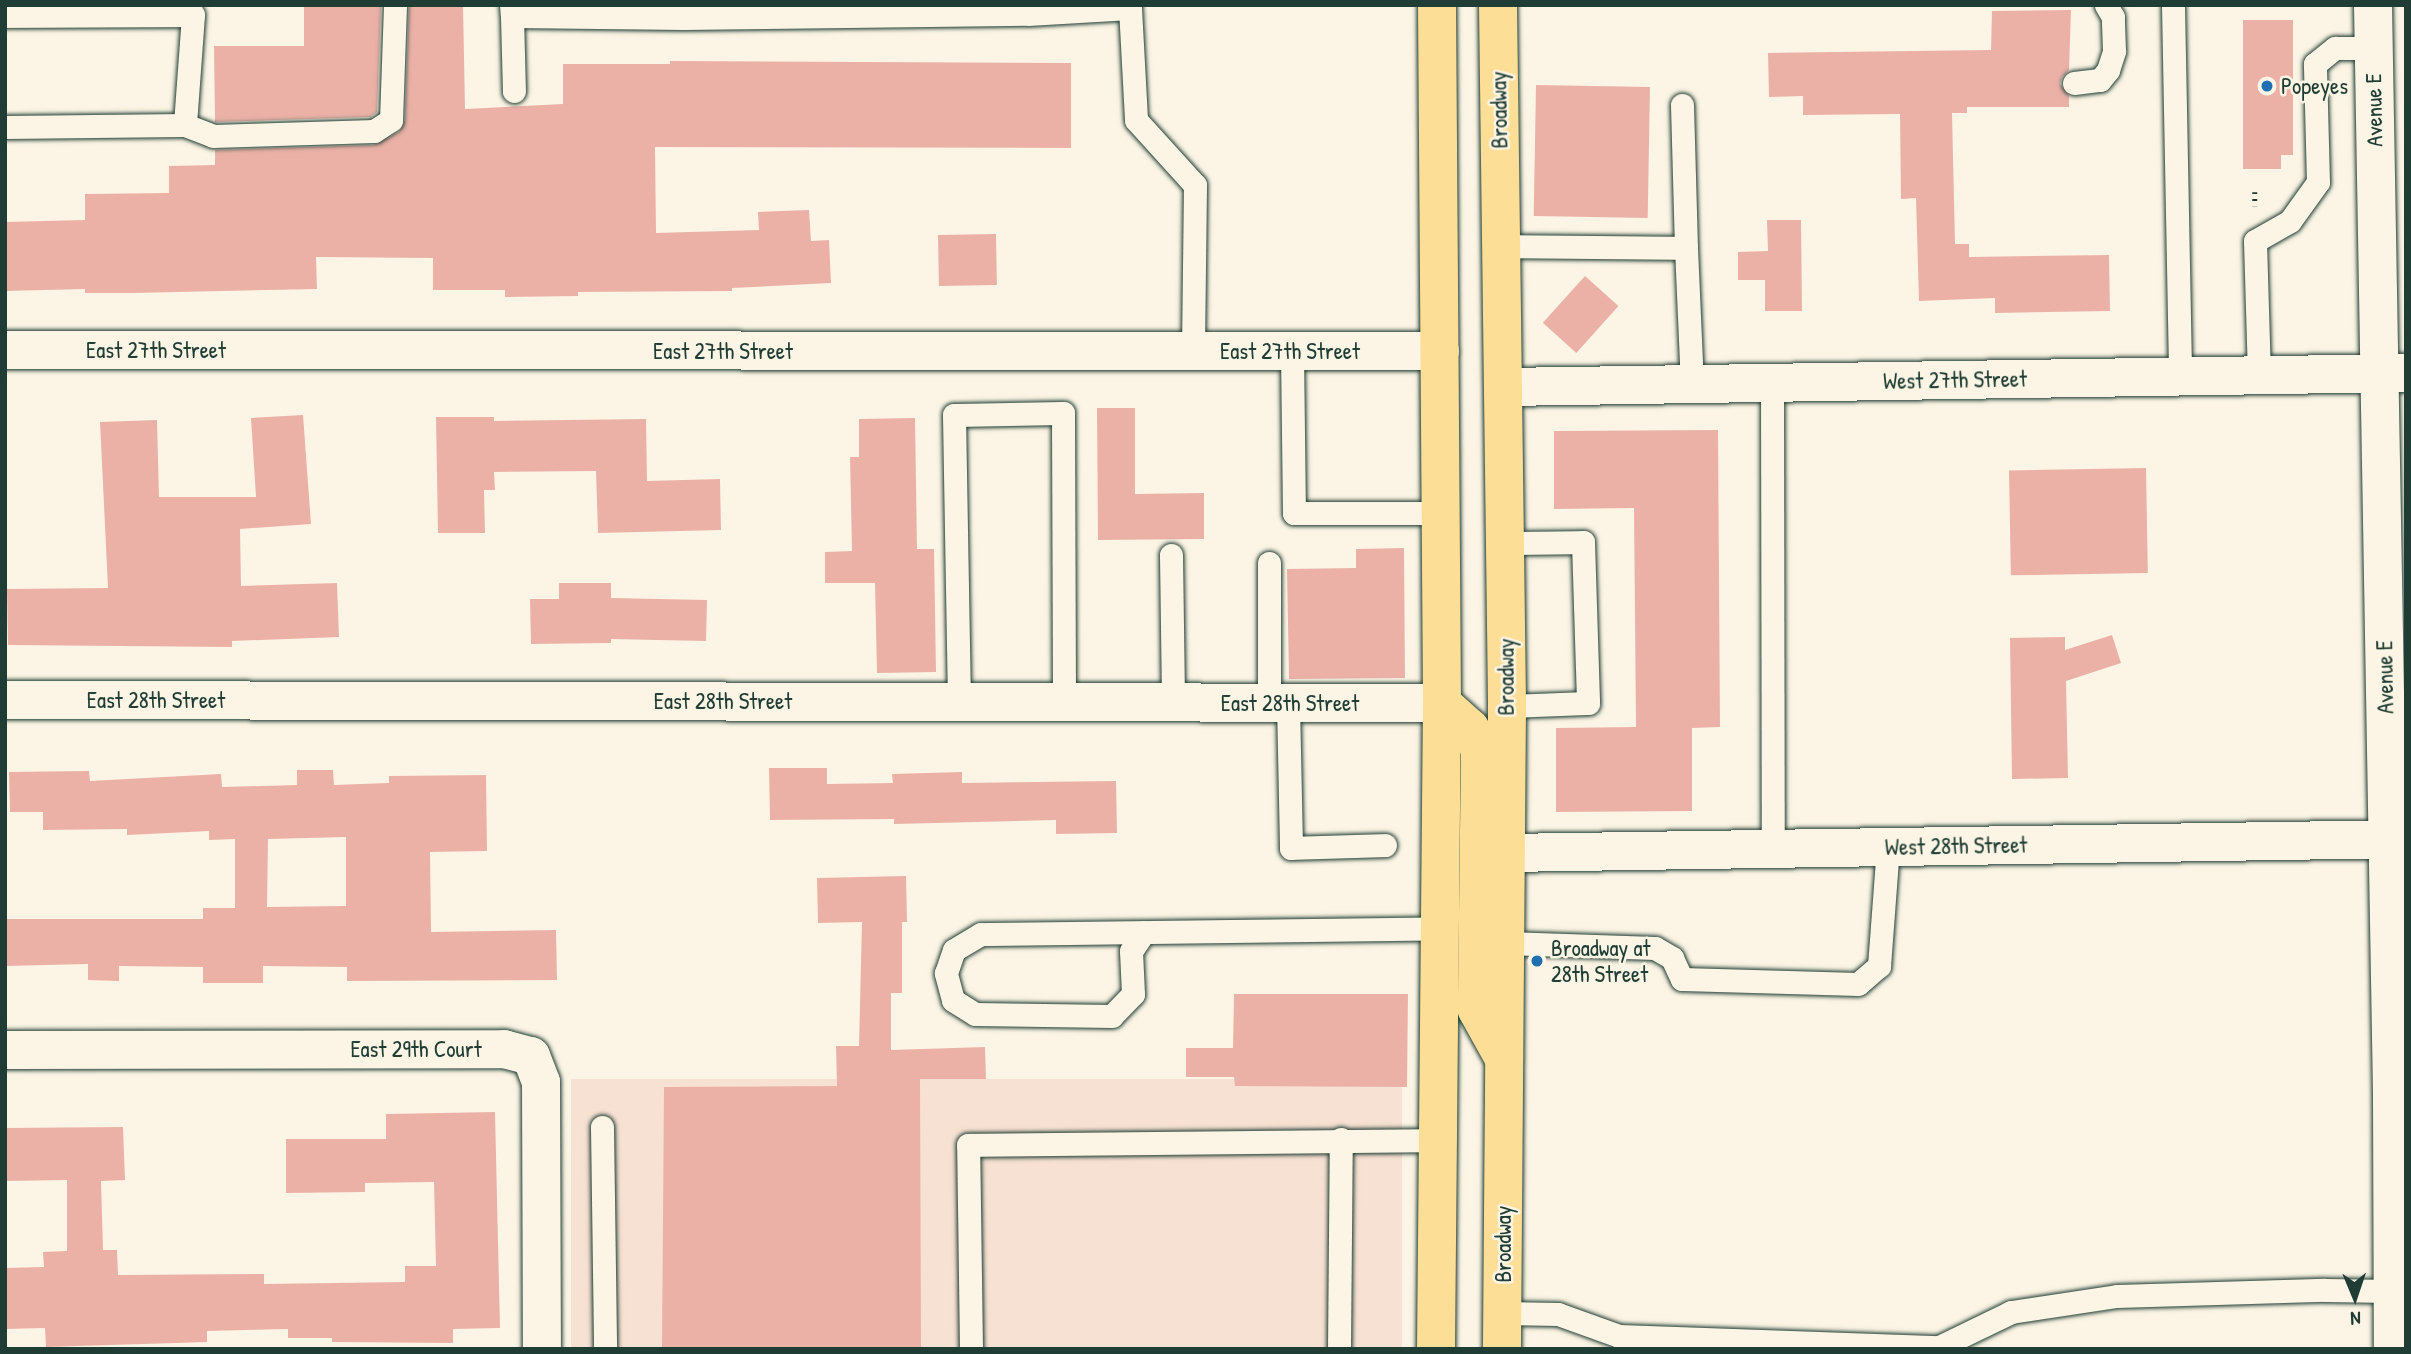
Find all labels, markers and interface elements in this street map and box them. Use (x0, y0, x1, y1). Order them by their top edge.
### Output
street label: Broadway (1485, 71, 1513, 149)
place label: Popeyes (2281, 72, 2348, 100)
street label: Avenue E (2360, 73, 2388, 147)
marker: Popeyes (2259, 78, 2275, 94)
street label: East 27th Street (86, 336, 226, 364)
street label: East 27th Street (653, 337, 793, 365)
street label: East 27th Street (1220, 337, 1360, 365)
street label: West 27th Street (1883, 365, 2027, 395)
street label: Broadway (1492, 638, 1520, 716)
street label: Avenue E (2371, 640, 2399, 714)
street label: East 28th Street (87, 686, 225, 714)
street label: East 28th Street (654, 687, 792, 715)
street label: East 28th Street (1221, 689, 1359, 717)
street label: West 28th Street (1885, 831, 2027, 861)
place label: Broadway at 28th Street (1551, 934, 1650, 988)
marker: Broadway at 28th Street (1529, 953, 1545, 969)
street label: East 29th Court (350, 1035, 482, 1063)
street label: Broadway (1489, 1205, 1517, 1283)
north arrow (2320, 1263, 2390, 1333)
text: N (2350, 1306, 2361, 1332)

